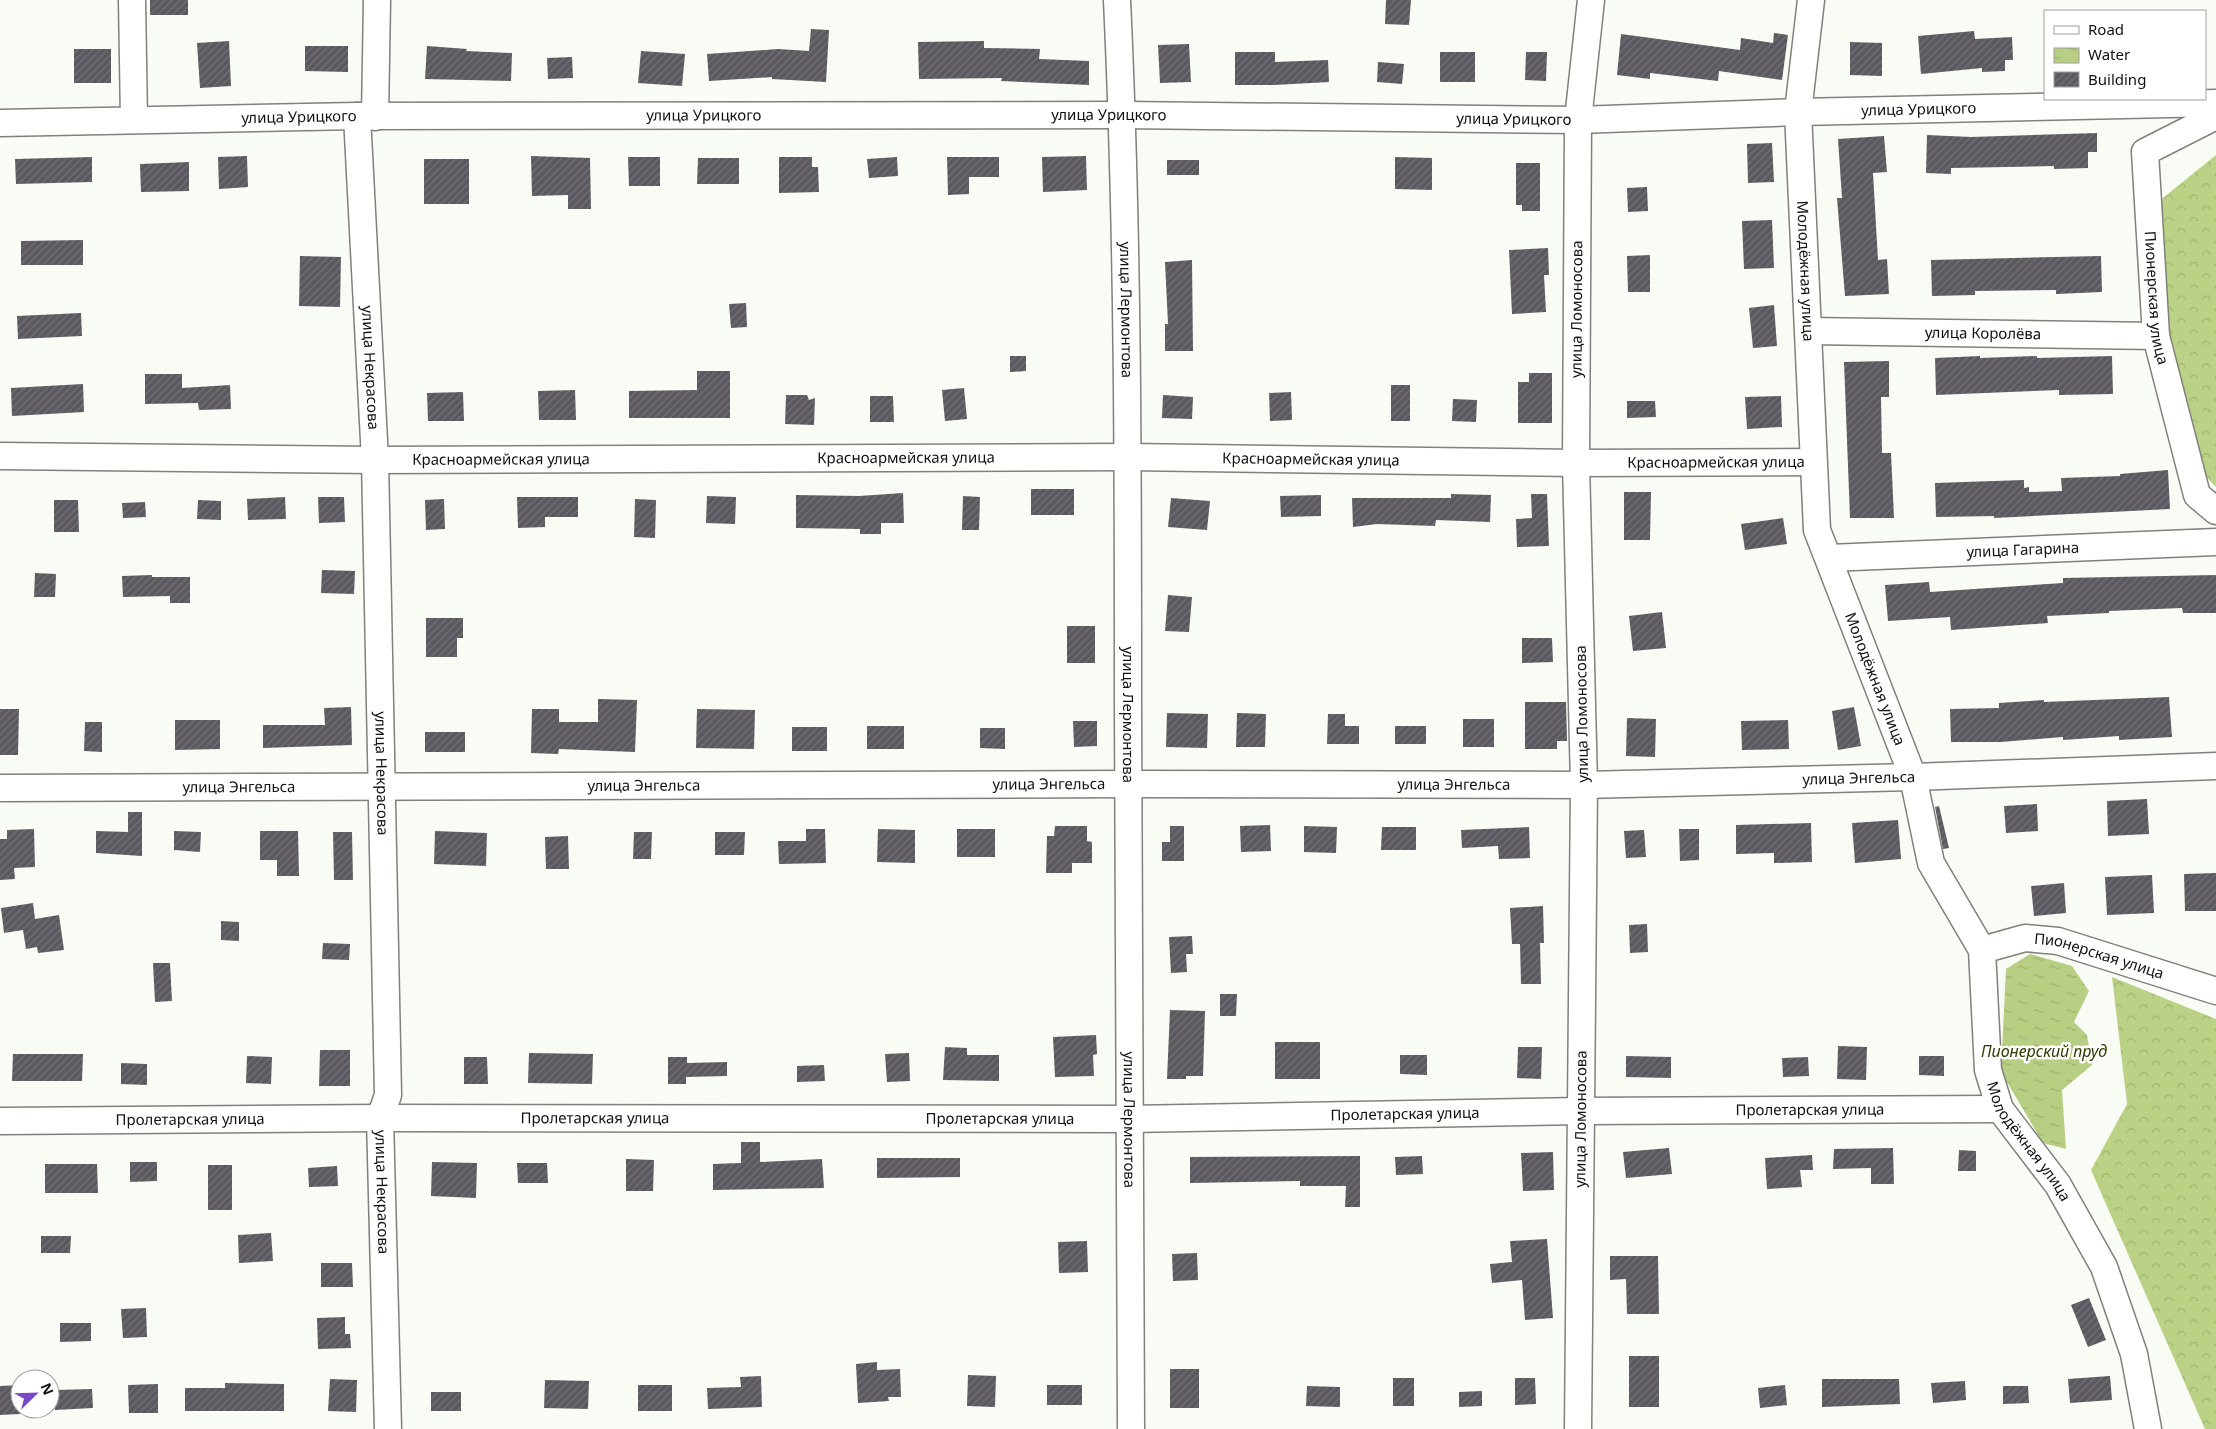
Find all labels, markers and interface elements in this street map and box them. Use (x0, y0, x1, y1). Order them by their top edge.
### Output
legend (2044, 10, 2206, 100)
text: Road (2088, 19, 2124, 39)
text: Water (2088, 44, 2130, 64)
text: Building (2088, 69, 2146, 89)
street label: улица Урицкого (1861, 97, 1977, 120)
street label: улица Урицкого (646, 104, 762, 125)
street label: улица Урицкого (1051, 104, 1167, 124)
street label: улица Урицкого (241, 105, 357, 127)
street label: улица Урицкого (1456, 108, 1572, 129)
street label: Молодёжная улица (1793, 200, 1819, 342)
street label: Пионерская улица (2141, 230, 2174, 367)
street label: улица Ломоносова (1565, 240, 1586, 378)
street label: улица Лермонтова (1116, 241, 1138, 378)
street label: улица Некрасова (358, 305, 384, 430)
street label: улица Королёва (1925, 322, 2041, 343)
street label: Красноармейская улица (817, 447, 995, 467)
street label: Красноармейская улица (1222, 447, 1400, 470)
street label: Красноармейская улица (412, 448, 590, 469)
street label: Красноармейская улица (1627, 451, 1805, 472)
street label: улица Гагарина (1966, 537, 2080, 561)
street label: Молодёжная улица (1841, 609, 1911, 748)
street label: улица Ломоносова (1570, 645, 1592, 783)
street label: улица Лермонтова (1119, 647, 1139, 783)
street label: улица Некрасова (371, 711, 394, 836)
street label: улица Энгельса (1802, 766, 1916, 789)
street label: улица Энгельса (993, 773, 1105, 793)
street label: улица Энгельса (1398, 774, 1510, 794)
street label: улица Энгельса (588, 775, 700, 795)
street label: улица Энгельса (183, 776, 295, 796)
street label: Пионерская улица (2033, 928, 2167, 983)
water label: Пионерский пруд (1981, 1040, 2107, 1062)
street label: улица Ломоносова (1569, 1050, 1591, 1188)
street label: улица Лермонтова (1120, 1051, 1140, 1188)
street label: Молодёжная улица (1983, 1079, 2076, 1204)
street label: Пролетарская улица (1735, 1099, 1884, 1119)
street label: Пролетарская улица (1330, 1102, 1480, 1124)
street label: Пролетарская улица (520, 1107, 669, 1127)
street label: Пролетарская улица (115, 1108, 265, 1129)
street label: Пролетарская улица (925, 1108, 1074, 1128)
street label: улица Некрасова (371, 1130, 394, 1254)
north arrow (10, 1369, 60, 1419)
text: N (36, 1380, 58, 1398)

